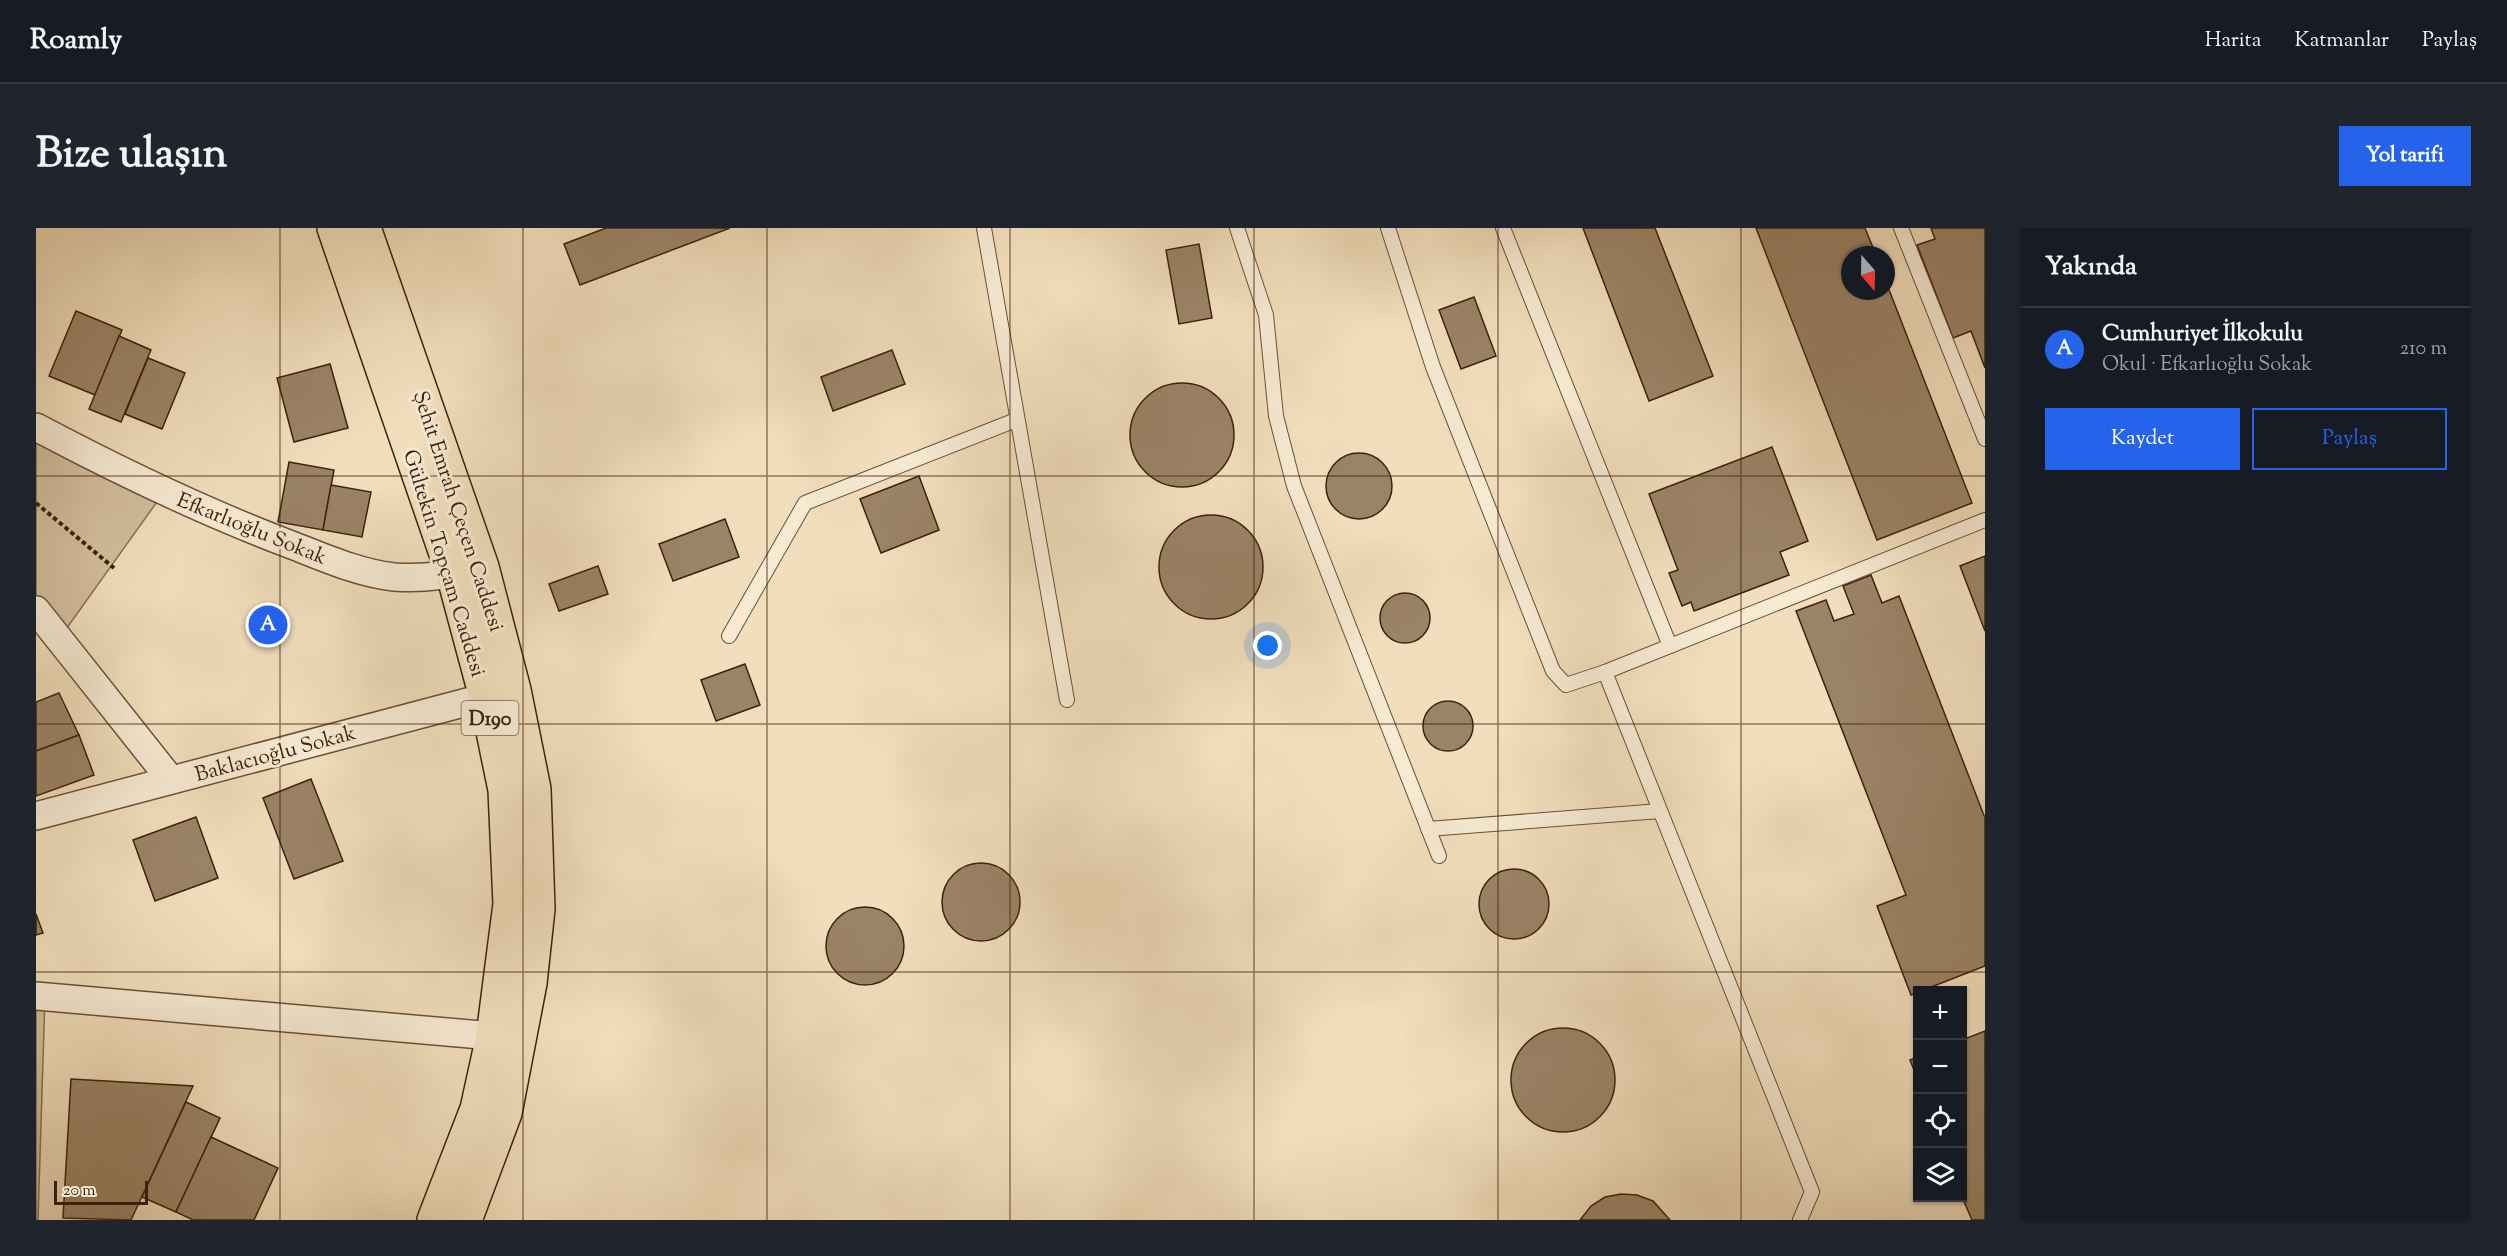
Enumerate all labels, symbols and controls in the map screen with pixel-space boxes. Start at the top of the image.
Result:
text: Roamly [30,21,122,61]
text: Harita [2205,26,2261,56]
text: Katmanlar [2294,26,2389,56]
text: Paylaş [2422,26,2477,56]
text: Bize ulaşın [36,126,227,186]
button: Yol tarifi [2339,126,2471,186]
north arrow [1841,246,1895,300]
text: Yakında [2045,249,2137,286]
text: Cumhuriyet İlkokulu [2102,319,2303,351]
text: A [2056,335,2073,364]
text: 210 m [2400,335,2447,364]
text: Okul · Efkarlıoğlu Sokak [2102,351,2312,380]
street label: Şehit Emrah Çeçen Caddesi [404,387,510,636]
button: Kaydet [2045,408,2240,470]
button: Paylaş [2252,408,2447,470]
street label: Gültekin Topçam Caddesi [394,446,492,681]
street label: Efkarlıoğlu Sokak [172,486,331,574]
pin: A [248,602,288,648]
your location [1253,631,1282,660]
road number: D190 [462,701,518,735]
street label: Baklacıoğlu Sokak [192,719,360,791]
map controls [1913,986,1967,1202]
button: + [1913,986,1967,1040]
button: − [1913,1040,1967,1094]
button: locate [1913,1094,1967,1148]
button: layers [1913,1148,1967,1202]
scale bar [54,1178,148,1206]
text: 20 m [63,1180,96,1203]

